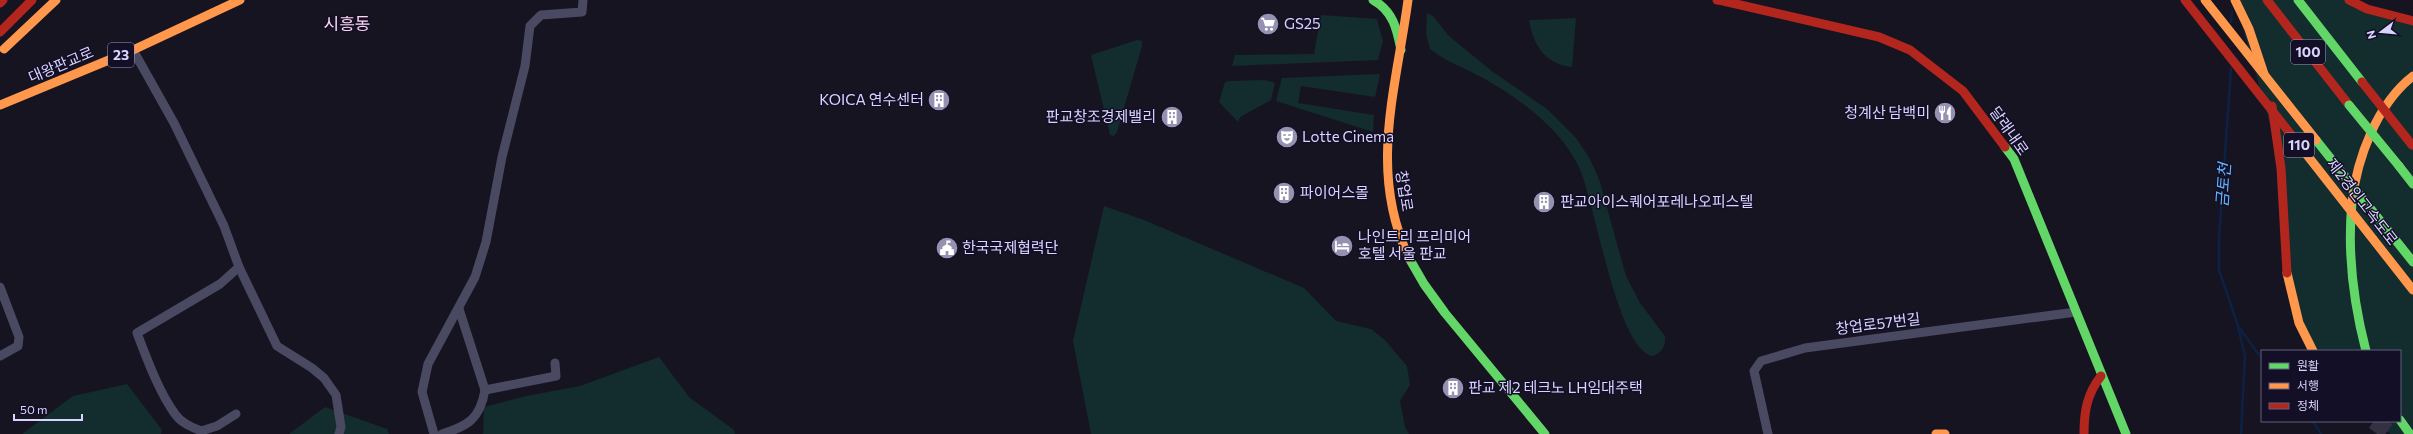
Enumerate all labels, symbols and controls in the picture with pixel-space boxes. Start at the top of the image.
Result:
supermarket icon: GS25 [1255,11,1281,37]
north arrow [2361,12,2401,52]
district label: 시흥동 [324,13,370,34]
place label: GS25 [1284,14,1321,32]
text: N [2364,29,2378,41]
road number: 100 [2291,40,2325,64]
street label: 대왕판교로 [25,42,96,86]
road number: 23 [108,43,134,67]
building icon: KOICA 연수센터 [926,87,952,113]
place label: KOICA 연수센터 [819,90,924,108]
restaurant icon: 청계산 담백미 [1932,100,1958,126]
place label: 청계산 담백미 [1844,103,1930,121]
street label: 달래내로 [1987,103,2033,158]
building icon: 판교창조경제밸리 [1159,104,1185,130]
place label: 판교창조경제밸리 [1046,107,1156,125]
theatre icon: Lotte Cinema [1274,124,1300,150]
place label: Lotte Cinema [1302,127,1394,145]
road number: 110 [2284,133,2314,157]
street label: 제2경인고속도로 [2323,155,2402,248]
water label: 금토천 [2211,160,2234,208]
street label: 창업로 [1393,169,1417,213]
building icon: 파이어스몰 [1271,180,1297,206]
place label: 파이어스몰 [1300,183,1369,201]
building icon: 판교아이스퀘어포레나오피스텔 [1531,189,1557,215]
place label: 판교아이스퀘어포레나오피스텔 [1560,192,1753,210]
place label: 나인트리 프리미어 호텔 서울 판교 [1358,227,1471,262]
hotel icon: 나인트리 프리미어 호텔 서울 판교 [1329,233,1355,259]
public building icon: 한국국제협력단 [934,235,960,261]
place label: 한국국제협력단 [962,238,1059,256]
street label: 창업로57번길 [1834,309,1921,337]
legend [2261,350,2401,422]
text: 원활 [2297,358,2319,372]
building icon: 판교 제2 테크노 LH임대주택 [1440,375,1466,401]
place label: 판교 제2 테크노 LH임대주택 [1468,378,1643,396]
text: 서행 [2297,378,2319,392]
scale bar [14,396,82,422]
text: 정체 [2297,398,2319,412]
text: 50 m [20,402,48,416]

